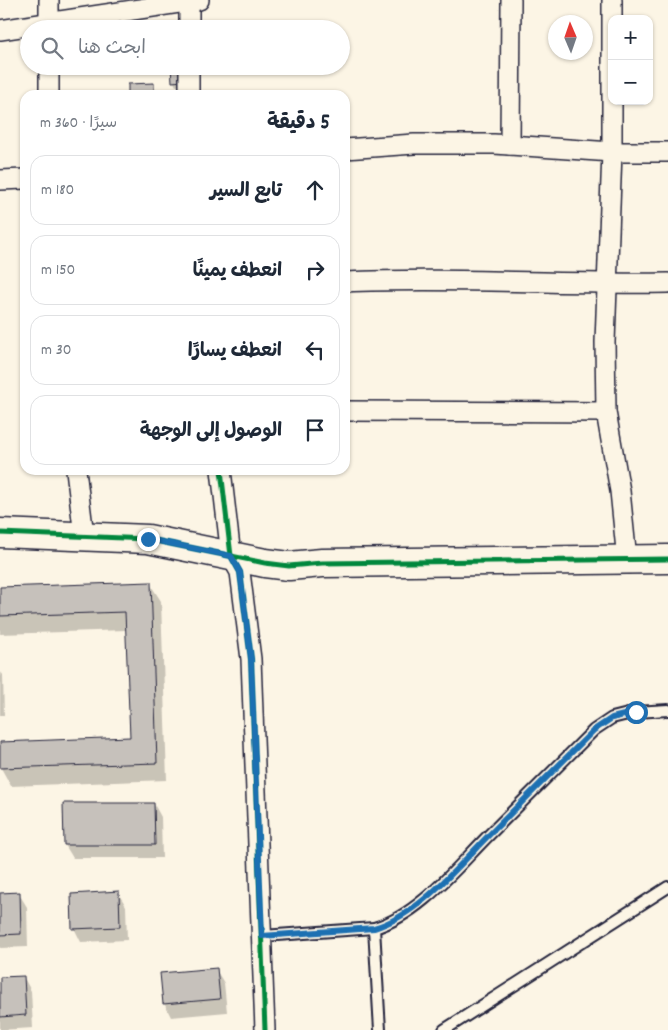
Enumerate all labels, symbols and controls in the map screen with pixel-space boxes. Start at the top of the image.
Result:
north arrow [548,15,593,60]
map controls [608,15,653,105]
button: + [608,15,653,60]
search box [20,20,350,75]
icon: search [38,34,66,62]
text: ابحث هنا [78,36,146,63]
button: − [608,60,653,105]
text: 5 دقيقة [267,109,330,139]
text: سيرًا · 360 m [40,112,117,135]
icon: ahead [301,176,329,204]
text: 180 m [41,179,74,202]
text: تابع السير [210,179,282,206]
icon: right [301,256,329,284]
text: 150 m [41,259,75,282]
text: انعطف يمينًا [193,259,282,286]
icon: left [301,336,329,364]
text: 30 m [41,339,72,362]
text: انعطف يسارًا [188,339,282,366]
icon: arrive [301,416,329,444]
text: الوصول إلى الوجهة [140,419,282,446]
route end [137,528,160,551]
route start [625,701,648,724]

